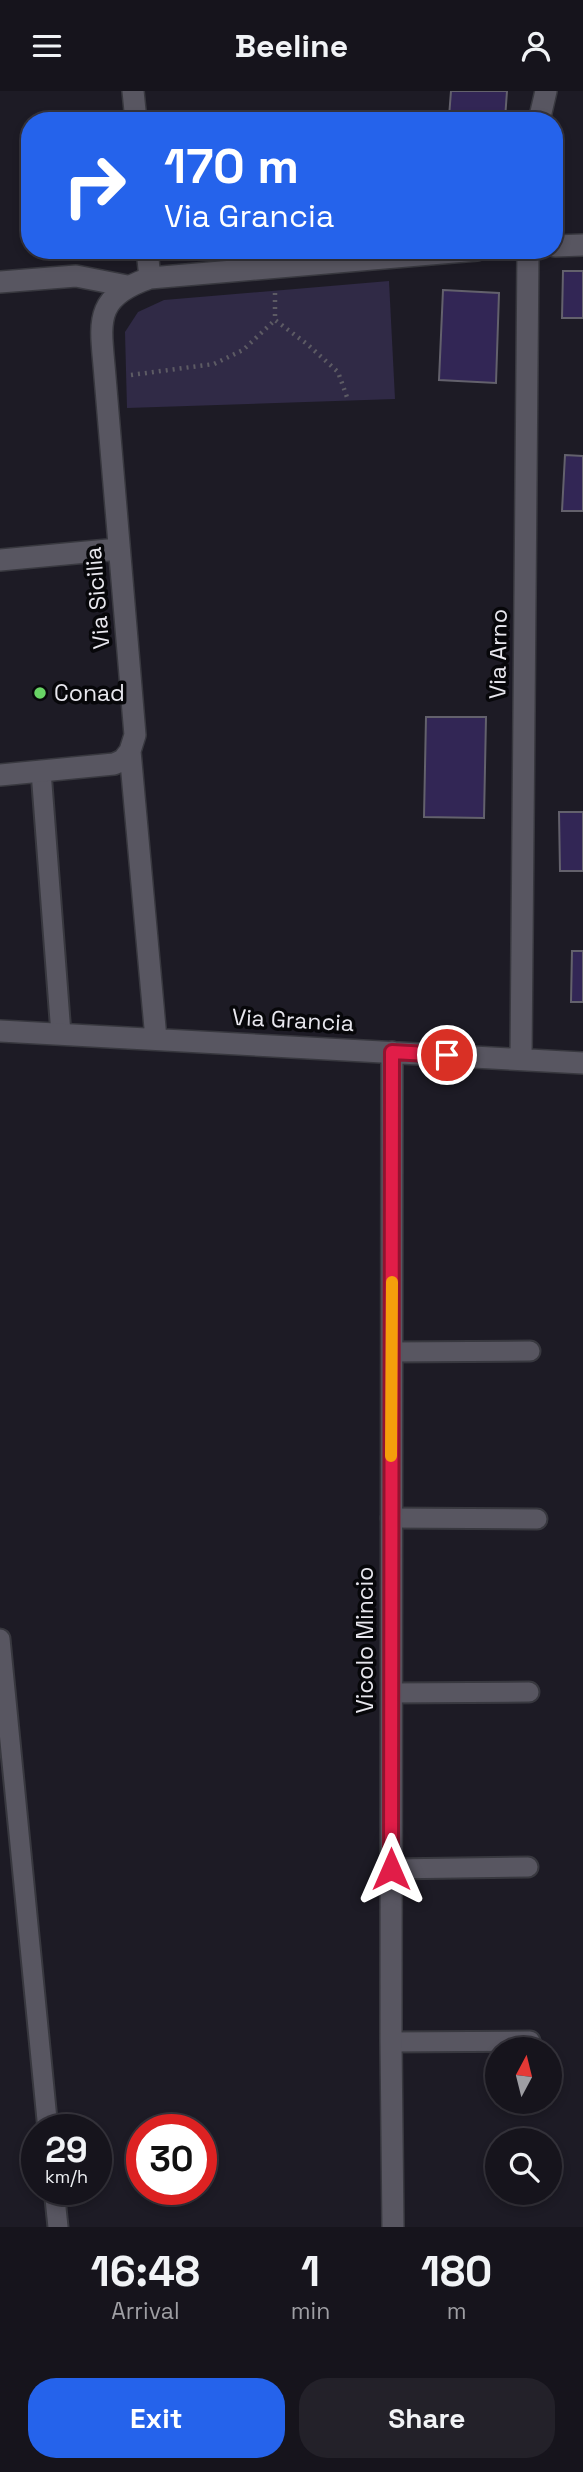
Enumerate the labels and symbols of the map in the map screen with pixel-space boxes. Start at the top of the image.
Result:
street label: Via Sicilia [78,546,116,650]
street label: Via Arno [482,609,514,699]
place label: Conad [54,678,125,708]
marker: Conad [32,685,48,701]
street label: Via Grancia [231,1002,355,1038]
pin [417,1025,477,1085]
street label: Vicolo Mincio [350,1567,380,1713]
position arrow [354,1832,428,1906]
north arrow [485,2037,562,2114]
speed limit sign: 30 [126,2114,217,2205]

